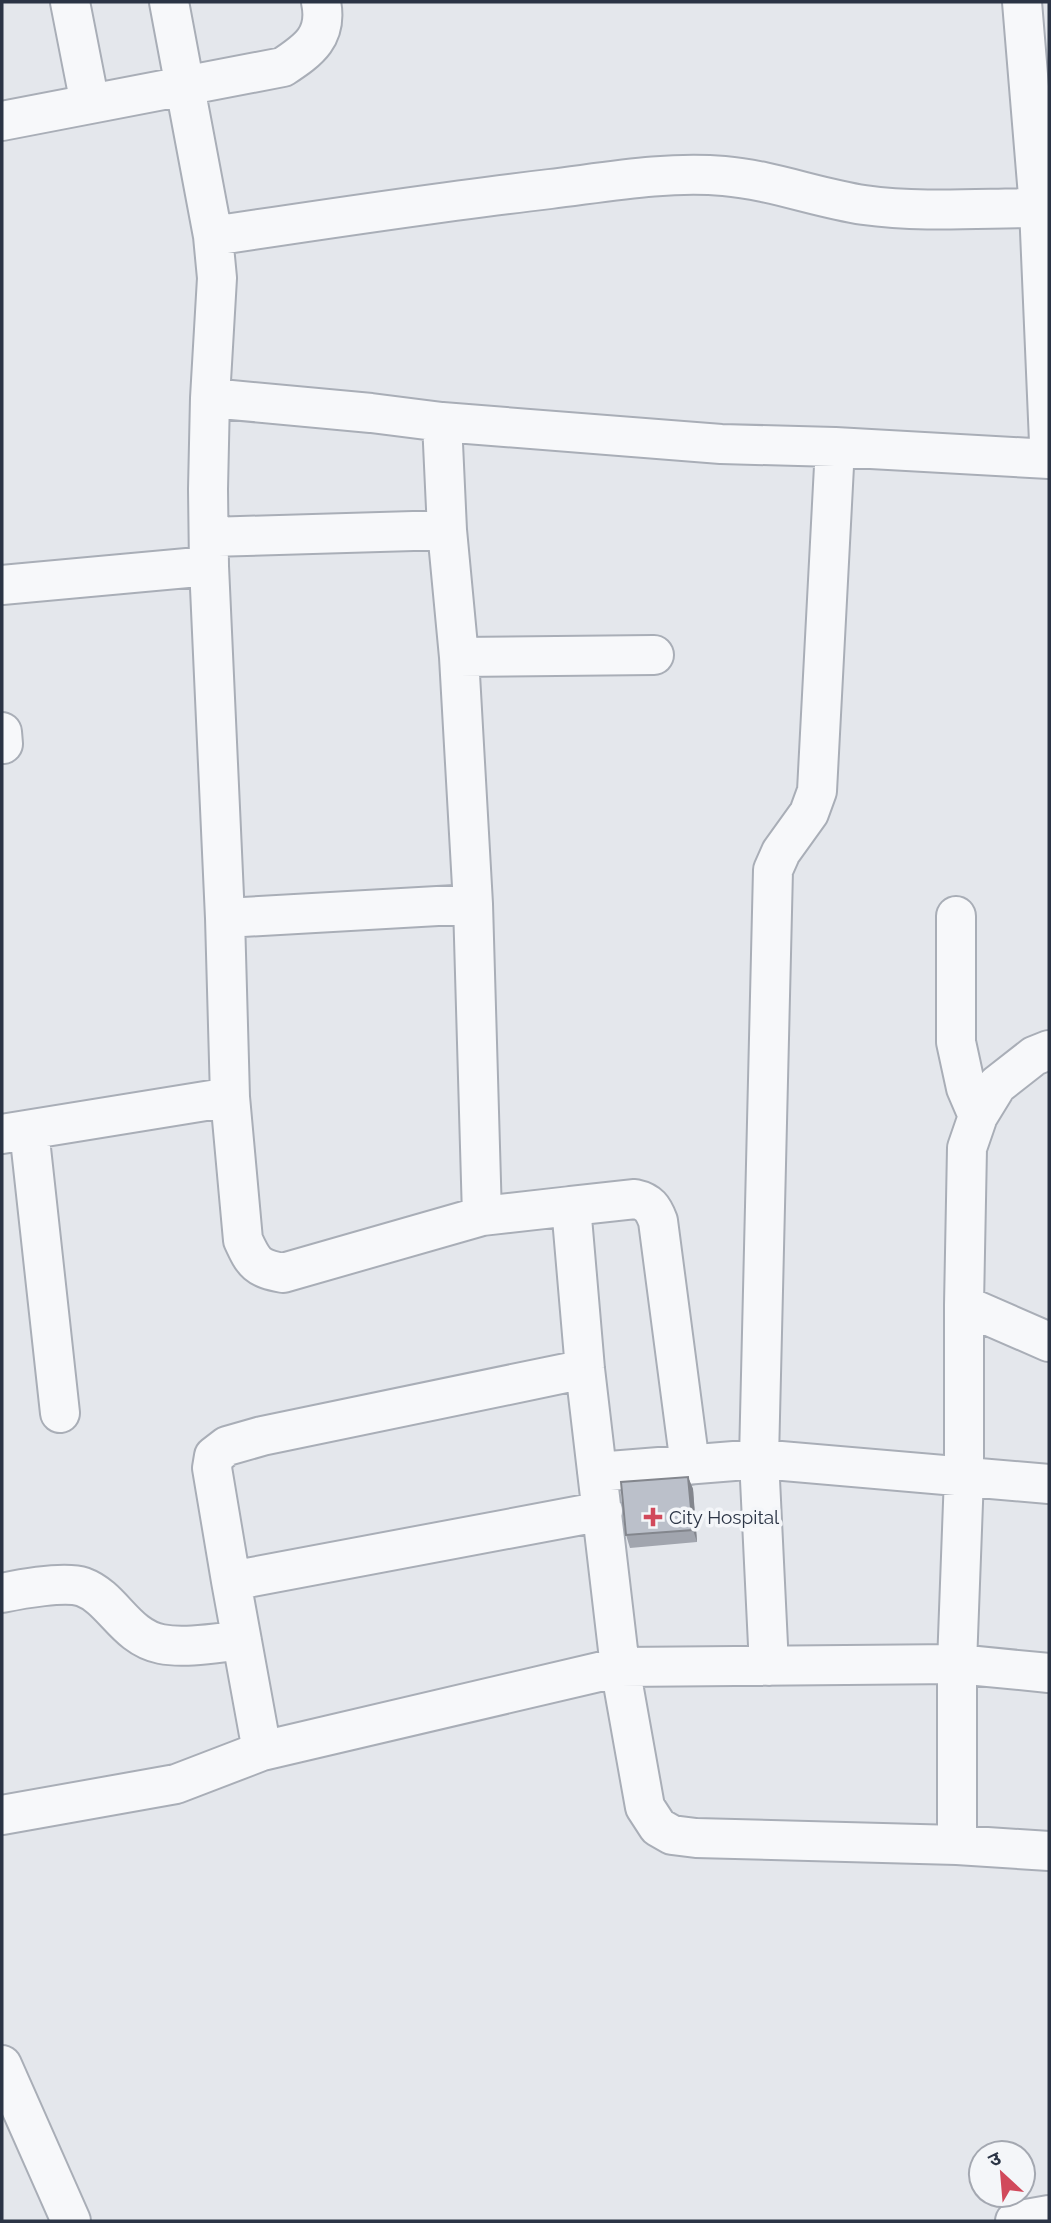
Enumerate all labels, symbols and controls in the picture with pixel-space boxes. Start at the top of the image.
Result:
place label: City Hospital [669,1506,780,1528]
marker: City Hospital [643,1507,663,1527]
north arrow [967,2139,1037,2209]
text: उ [985,2146,1005,2171]

